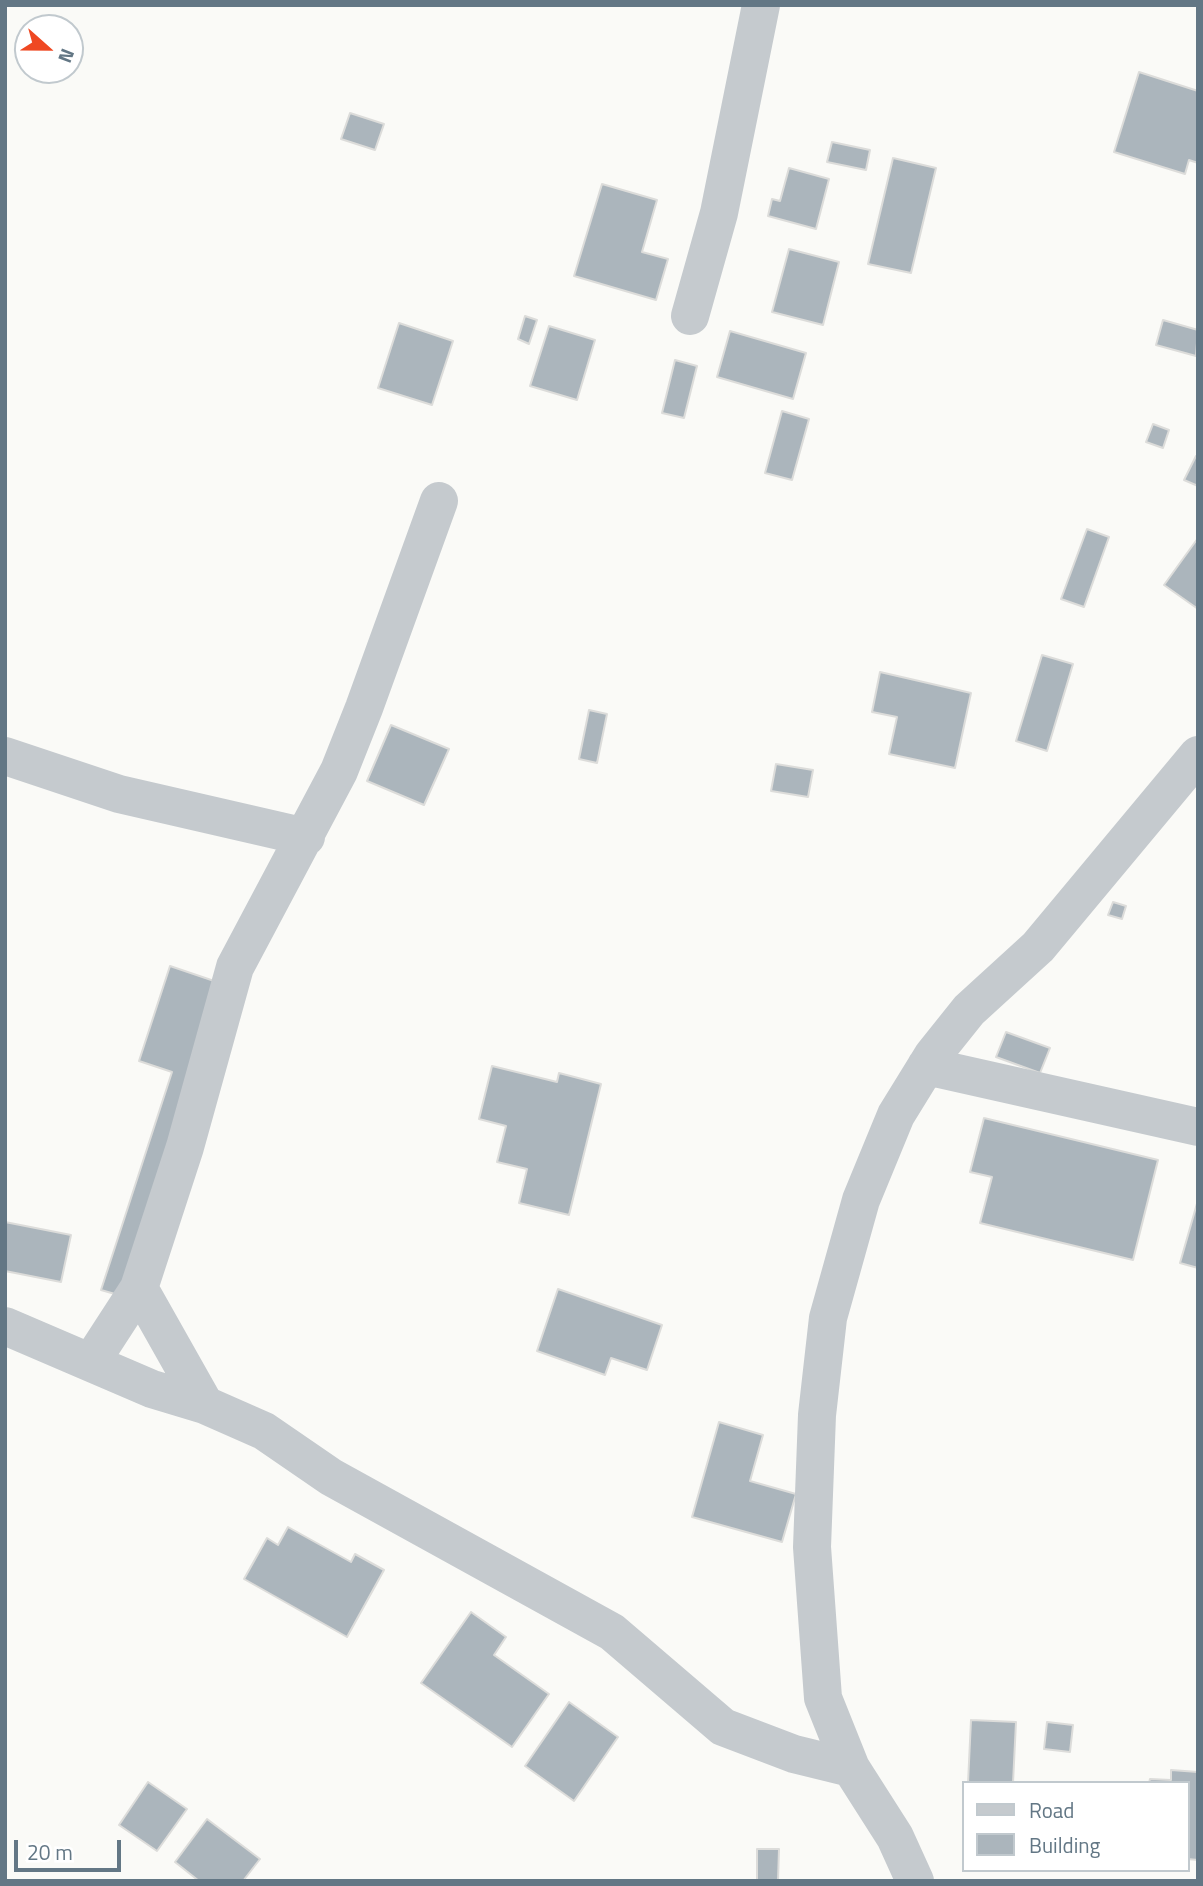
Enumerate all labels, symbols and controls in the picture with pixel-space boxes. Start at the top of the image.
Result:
north arrow [14,14,84,84]
text: N [51,45,83,67]
legend [962,1781,1189,1872]
text: Road [1029,1794,1074,1826]
scale bar [18,1826,124,1870]
text: Building [1029,1829,1100,1861]
text: 20 m [27,1836,73,1868]

